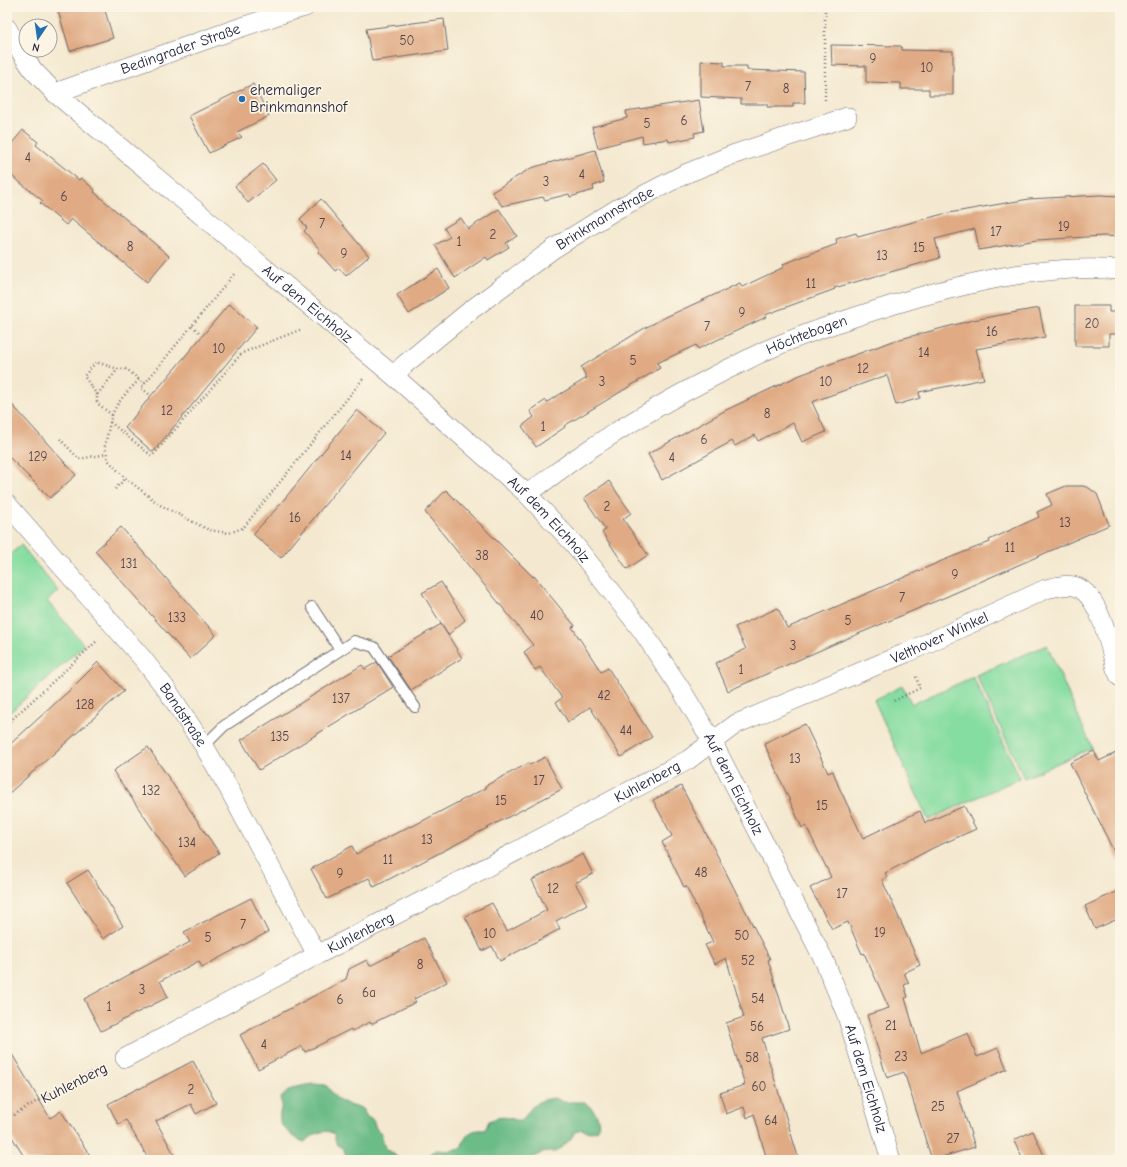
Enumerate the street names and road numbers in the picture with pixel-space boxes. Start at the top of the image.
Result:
street label: Bedingrader Straße [118,19,243,78]
street label: Brinkmannstraße [553,182,657,254]
street label: Auf dem Eichholz [259,261,356,347]
street label: Höchtebogen [763,311,849,358]
street label: Auf dem Eichholz [504,472,594,566]
street label: Velthover Winkel [888,608,991,667]
street label: Bandstraße [156,679,211,750]
street label: Auf dem Eichholz [700,729,768,838]
street label: Kuhlenberg [611,757,683,806]
street label: Kuhlenberg [324,908,397,957]
street label: Auf dem Eichholz [841,1022,891,1135]
street label: Kuhlenberg [38,1059,110,1107]

